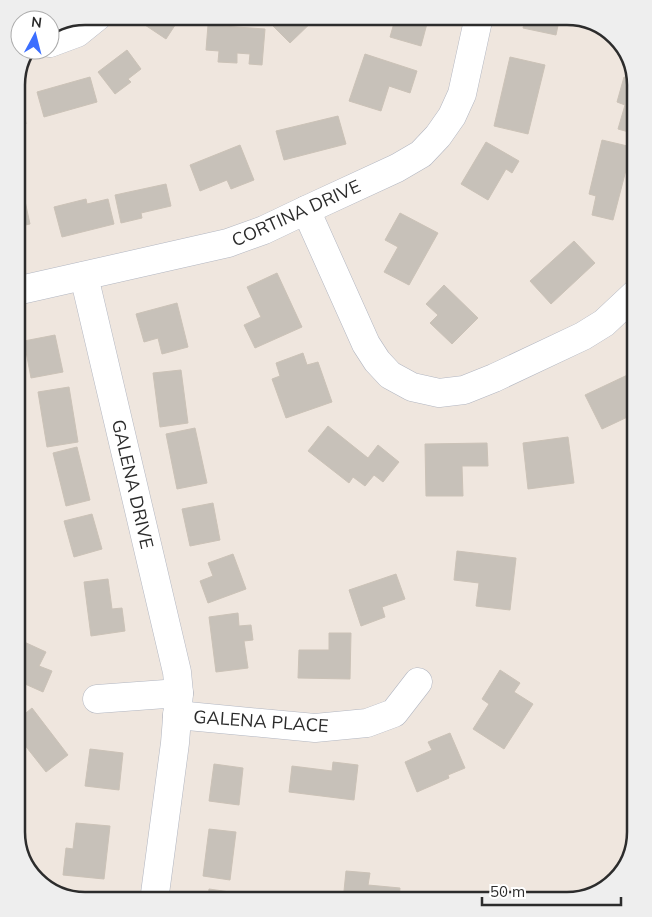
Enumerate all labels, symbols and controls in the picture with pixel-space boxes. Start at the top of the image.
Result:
north arrow [10,10,60,60]
text: N [30,13,43,32]
street label: CORTINA DRIVE [228,174,364,252]
street label: GALENA DRIVE [107,417,159,551]
street label: GALENA PLACE [193,705,329,737]
scale bar [482,874,621,906]
text: 50 m [490,882,525,901]

